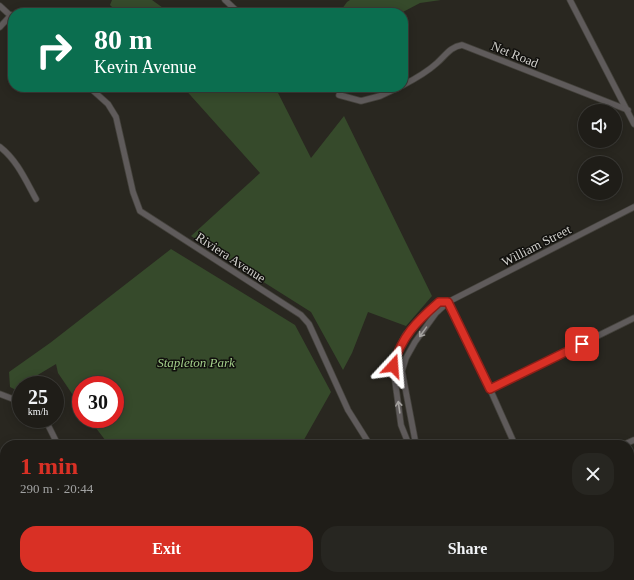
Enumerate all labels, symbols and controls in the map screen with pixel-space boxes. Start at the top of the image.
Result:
icon: right [28,24,80,76]
text: 80 m [94,24,152,55]
street label: Net Road [489,38,541,71]
text: Kevin Avenue [94,57,196,77]
map controls [578,104,622,200]
button: sound [578,104,622,148]
button: layers [578,156,622,200]
street label: William Street [499,221,574,269]
street label: Riviera Avenue [193,229,269,286]
one-way arrow [418,326,427,337]
pin [565,327,599,361]
icon: arrive [571,333,593,355]
position arrow [372,345,414,387]
park label: Stapleton Park [157,355,235,370]
speed limit sign: 30 [72,376,124,428]
text: 25 [28,386,48,408]
one-way arrow [395,401,403,414]
text: km/h [28,406,48,417]
text: 1 min [20,453,78,479]
button: close [572,453,614,495]
text: 290 m · 20:44 [20,481,93,496]
button: Exit [20,526,313,572]
button: Share [321,526,614,572]

